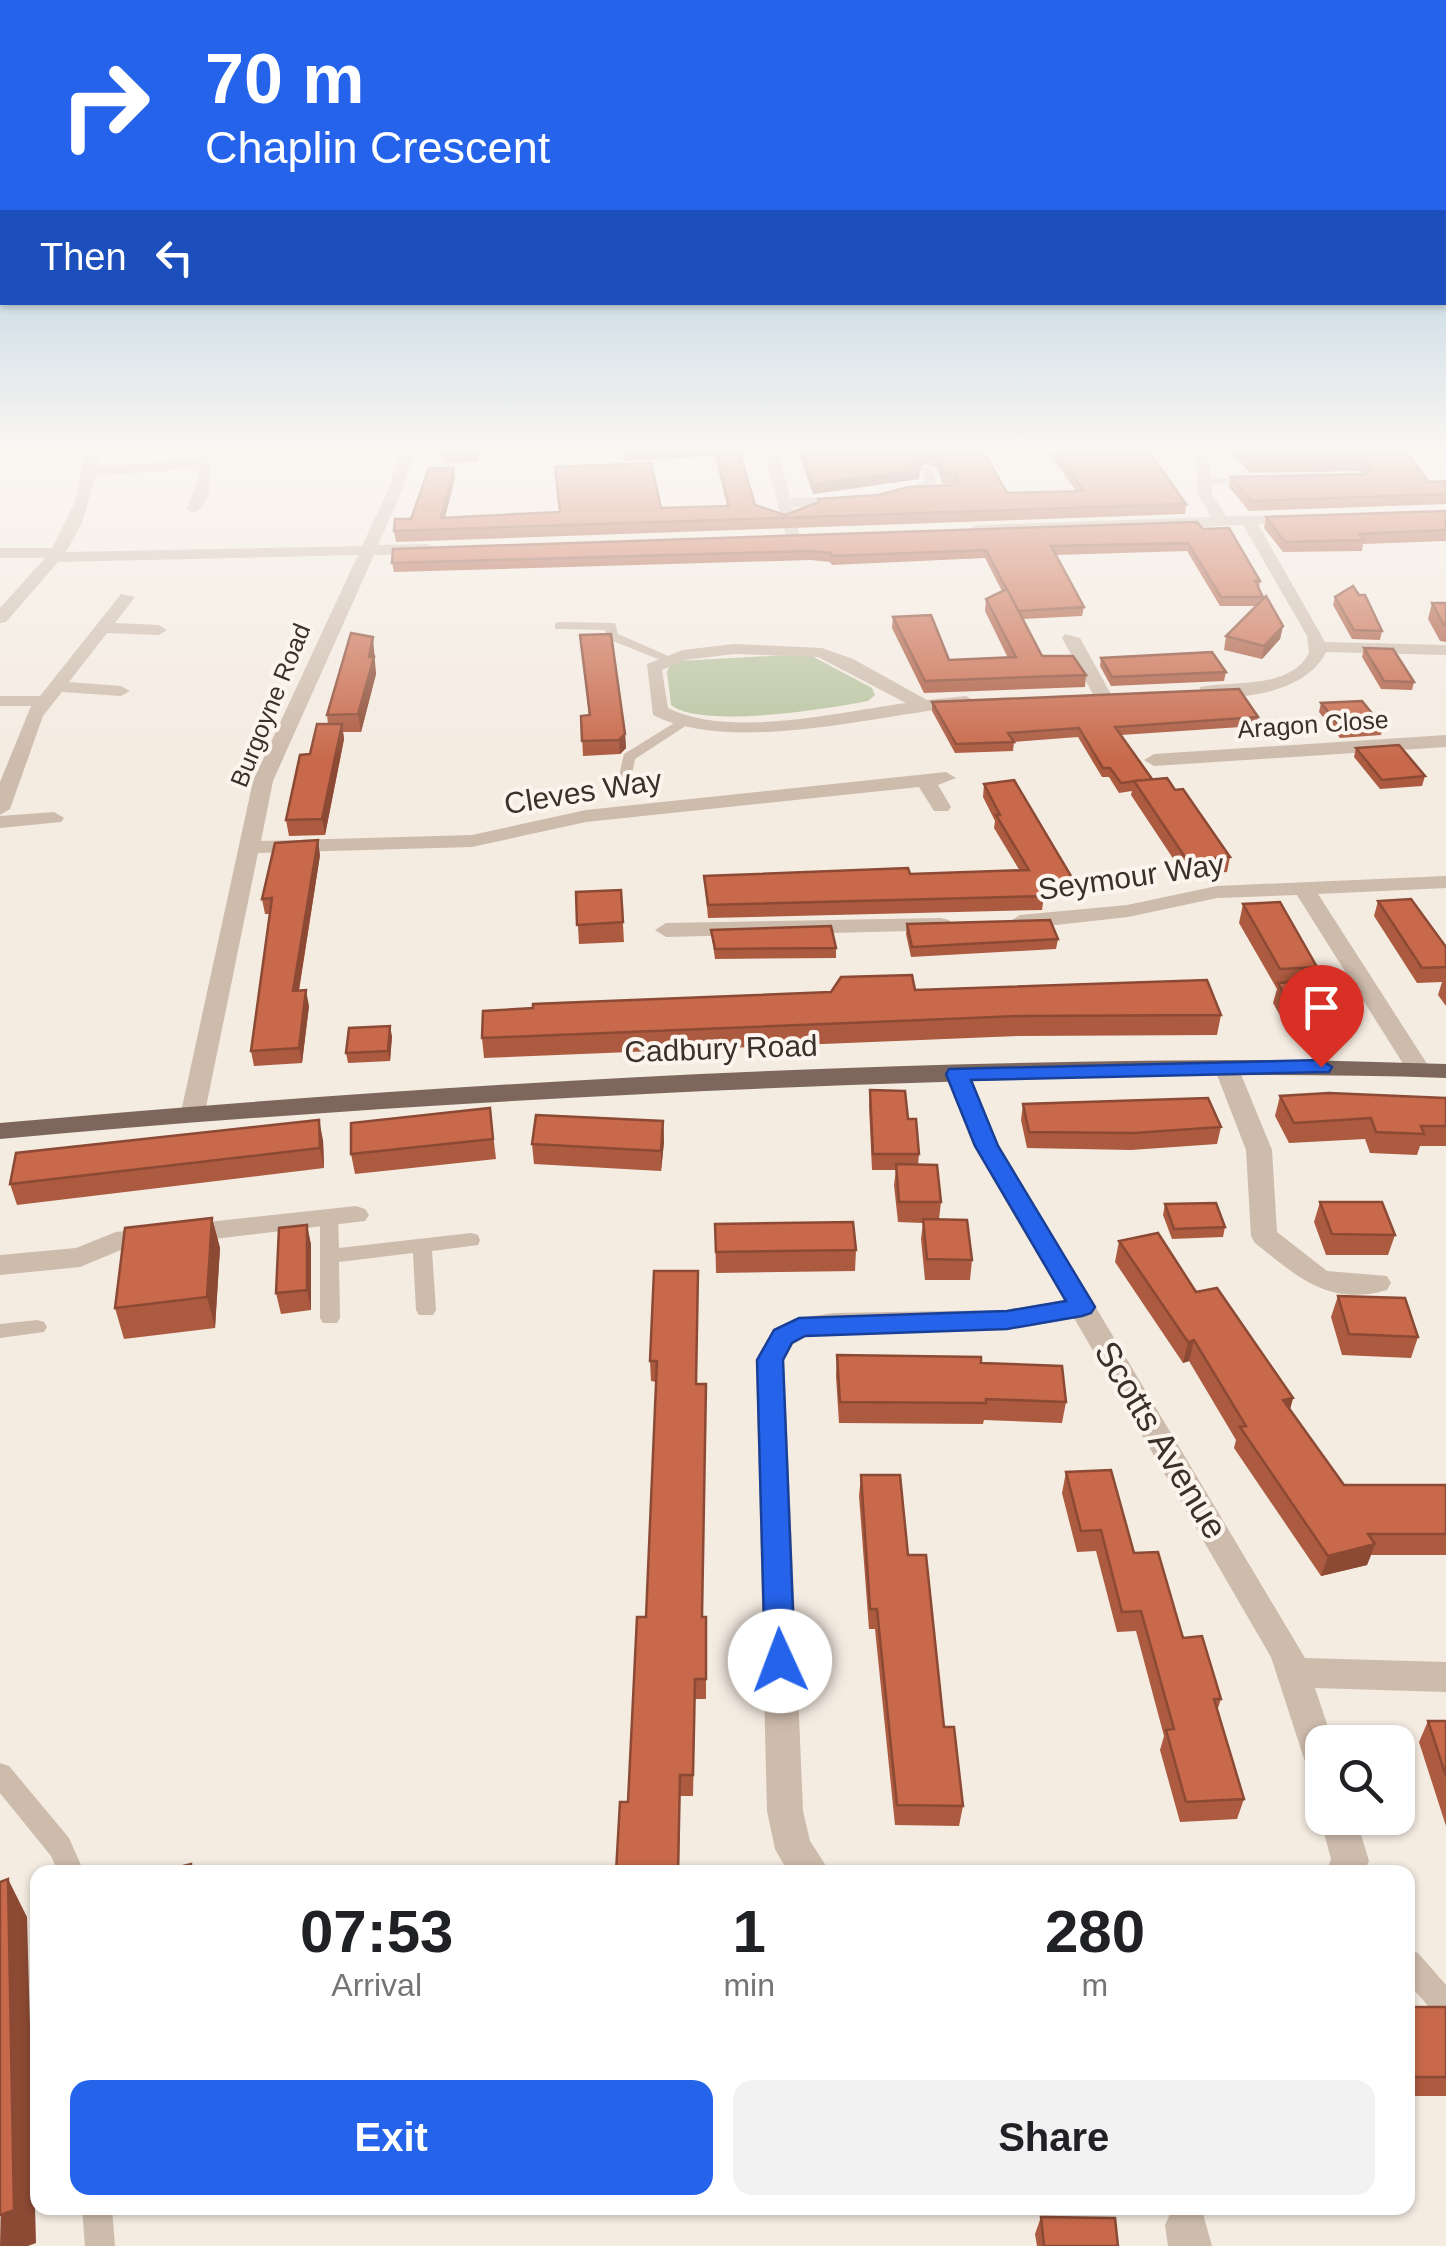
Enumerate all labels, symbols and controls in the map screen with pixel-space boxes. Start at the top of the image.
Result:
icon: right [40,40,170,170]
text: 70 m [205,40,365,118]
text: Chaplin Crescent [205,122,550,173]
icon: left [147,230,202,285]
text: Then [40,236,127,278]
street label: Burgoyne Road [224,619,316,791]
street label: Aragon Close [1236,705,1390,743]
street label: Cleves Way [502,763,664,820]
street label: Seymour Way [1036,847,1226,906]
pin [1279,965,1364,1068]
icon: arrive [1294,980,1349,1035]
street label: Cadbury Road [624,1029,818,1068]
street label: Scotts Avenue [1087,1334,1236,1545]
position arrow [728,1609,832,1713]
map controls [1305,1725,1415,1835]
button: search [1305,1725,1415,1835]
text: 07:53 [300,1898,453,1965]
text: 1 [732,1898,766,1965]
text: 280 [1045,1898,1145,1965]
text: Arrival [331,1967,422,2003]
text: min [723,1967,775,2003]
text: m [1082,1967,1108,2003]
button: Exit [70,2080,713,2195]
button: Share [733,2080,1375,2195]

